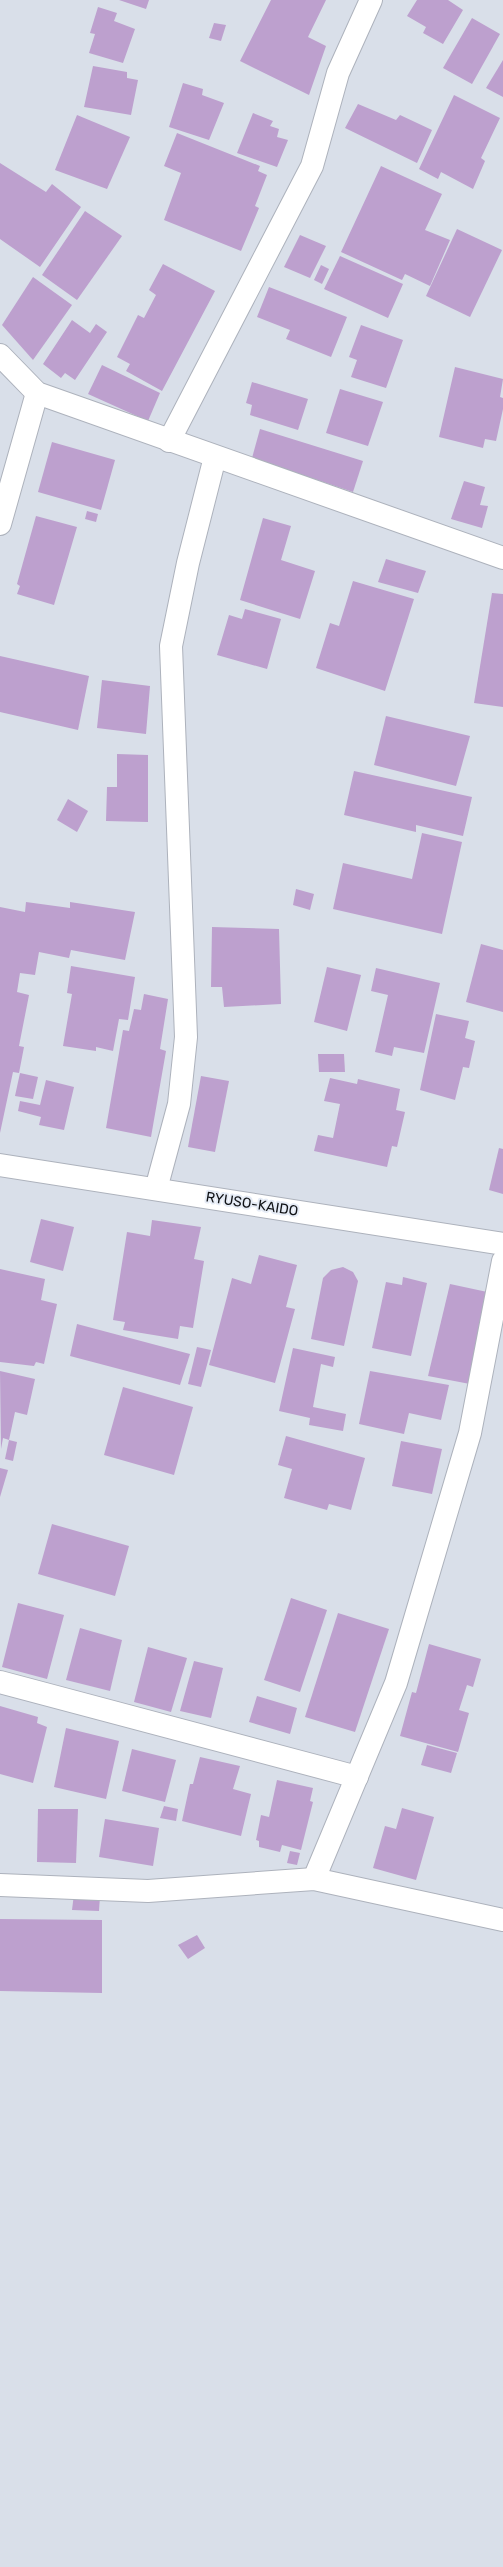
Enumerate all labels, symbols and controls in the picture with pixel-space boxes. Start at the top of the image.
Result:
street label: RYUSO-KAIDO [205,1188,299,1220]

